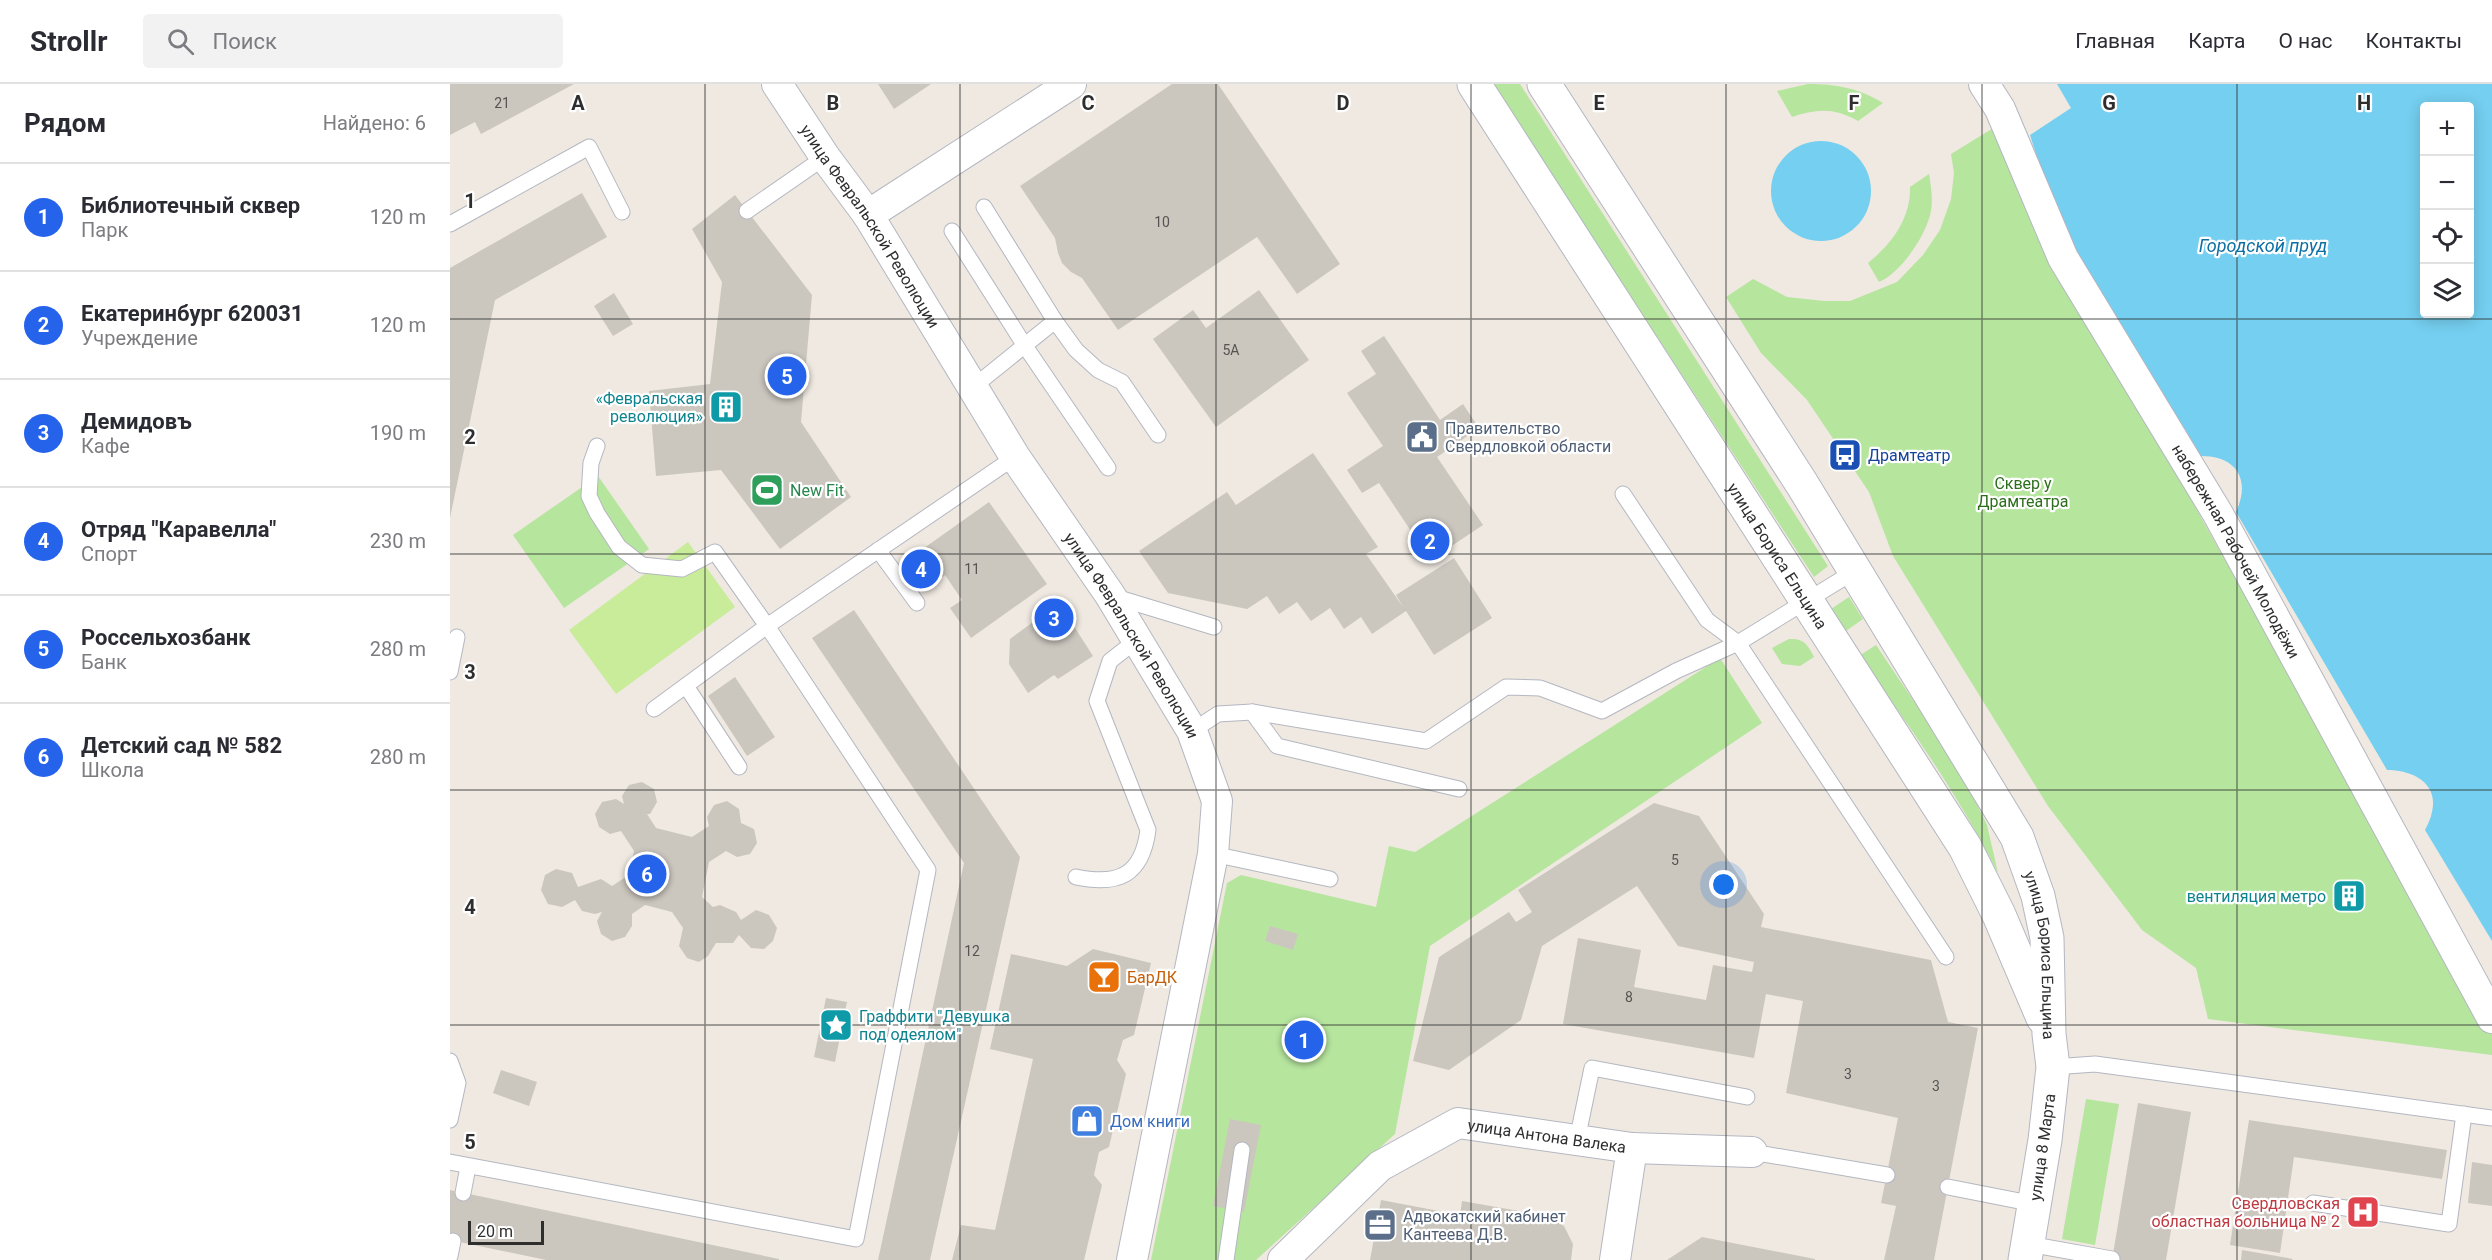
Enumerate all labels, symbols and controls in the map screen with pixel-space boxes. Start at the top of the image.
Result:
search box [143,14,563,68]
text: Strollr [30,25,107,58]
icon: search [164,25,197,58]
text: Поиск [212,29,277,54]
text: Главная [2075,29,2155,53]
text: Карта [2188,29,2245,53]
text: О нас [2278,29,2333,53]
text: Контакты [2366,29,2462,53]
text: A [571,91,585,115]
text: B [827,91,839,115]
text: C [1081,91,1095,115]
text: D [1337,91,1350,115]
text: E [1593,91,1605,115]
text: F [1849,91,1860,115]
text: G [2102,91,2116,115]
text: H [2357,91,2371,115]
house number: 21 [494,95,510,111]
map controls [2420,102,2474,318]
button: + [2420,102,2474,156]
text: Рядом [24,108,106,138]
text: Найдено: 6 [323,111,426,135]
street label: улица Февральской Революции [796,121,943,332]
button: − [2420,156,2474,210]
text: 1 [464,189,476,213]
text: Библиотечный сквер [81,193,300,218]
text: 1 [38,205,49,229]
text: 120 m [370,205,426,229]
button: locate [2420,210,2474,264]
house number: 10 [1154,214,1170,230]
text: Парк [81,218,128,242]
water label: Городской пруд [2199,235,2327,256]
button: layers [2420,264,2474,318]
text: Екатеринбург 620031 [81,301,303,326]
text: 2 [38,313,49,337]
text: 120 m [370,313,426,337]
text: Учреждение [81,326,198,350]
house number: 5А [1222,342,1240,358]
pin: 5 [768,354,806,398]
place label: «Февральская революция» [595,389,703,426]
building icon: «Февральская революция» [708,389,744,425]
text: Демидовъ [81,409,192,434]
public building icon: Правительство Свердловкой области [1404,419,1440,455]
place label: Правительство Свердловкой области [1445,419,1611,456]
text: 3 [38,421,49,445]
text: 190 m [370,421,426,445]
text: 2 [464,425,476,449]
text: Кафе [81,434,130,458]
bus stop icon: Драмтеатр [1827,437,1863,473]
street label: набережная Рабочей Молодёжи [2168,441,2304,662]
place label: Драмтеатр [1868,446,1950,465]
sports icon: New Fit [749,472,785,508]
park label: Сквер у Драмтеатра [1977,474,2069,511]
street label: улица Бориса Ельцина [1723,479,1831,633]
place label: New Fit [790,481,844,500]
text: Отряд "Каравелла" [81,517,276,542]
pin: 2 [1410,518,1450,564]
text: 4 [38,529,49,553]
text: 230 m [370,529,426,553]
street label: улица Февральской Революции [1060,529,1203,741]
text: Спорт [81,542,137,566]
pin: 4 [902,546,940,592]
house number: 11 [964,561,980,577]
pin: 3 [1034,596,1074,640]
text: Россельхозбанк [81,625,251,650]
text: 5 [38,637,49,661]
text: 280 m [370,637,426,661]
text: Банк [81,650,127,674]
text: 3 [464,660,476,684]
text: Детский сад № 582 [81,733,282,758]
text: 6 [38,745,49,769]
text: 280 m [370,745,426,769]
text: Школа [81,758,144,782]
pin: 6 [628,852,666,896]
house number: 5 [1671,852,1679,868]
street label: улица Бориса Ельцина [2020,869,2059,1040]
your location [1709,870,1738,899]
building icon: вентиляция метро [2331,878,2367,914]
place label: вентиляция метро [2187,887,2326,906]
text: 4 [464,895,476,919]
house number: 12 [964,943,980,959]
bar icon: БарДК [1086,959,1122,995]
place label: БарДК [1127,968,1178,987]
house number: 8 [1625,989,1633,1005]
place icon: Граффити "Девушка под одеялом" [818,1007,854,1043]
place label: Граффити "Девушка под одеялом" [859,1007,1010,1044]
pin: 1 [1284,1018,1324,1062]
house number: 3 [1844,1066,1852,1082]
house number: 3 [1932,1078,1940,1094]
street label: улица 8 Марта [2026,1092,2059,1202]
shop icon: Дом книги [1069,1103,1105,1139]
place label: Дом книги [1110,1112,1190,1131]
street label: улица Антона Валека [1466,1116,1627,1157]
text: 5 [464,1130,476,1154]
place label: Свердловская областная больница № 2 [2152,1194,2340,1231]
hospital icon: Свердловская областная больница № 2 [2345,1194,2381,1230]
office icon: Адвокатский кабинет Кантеева Д.В. [1362,1207,1398,1243]
place label: Адвокатский кабинет Кантеева Д.В. [1403,1207,1566,1244]
scale bar [468,1218,544,1246]
text: 20 m [477,1222,513,1241]

